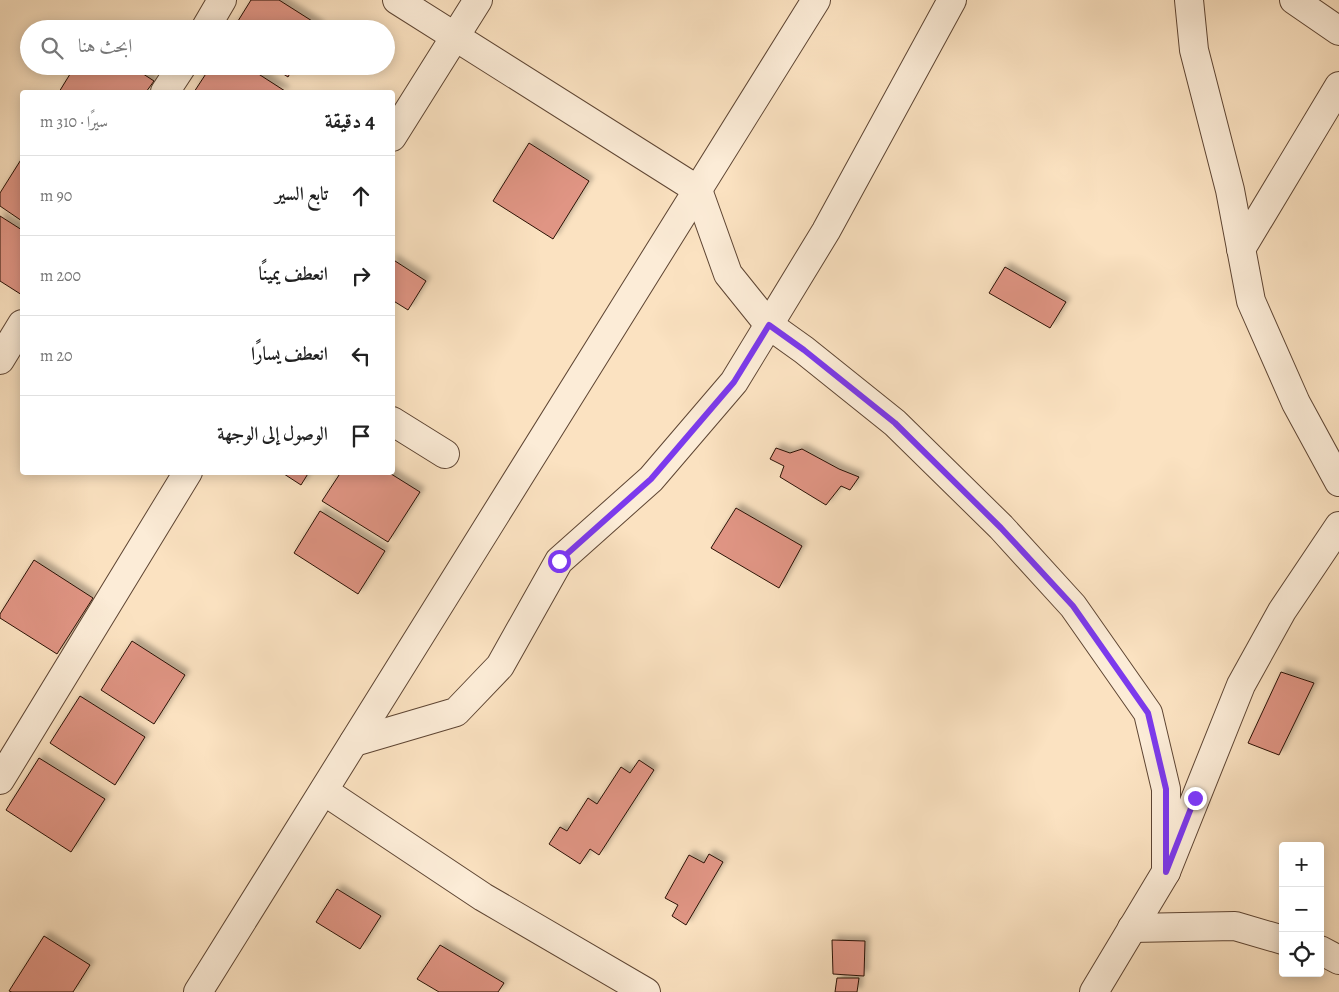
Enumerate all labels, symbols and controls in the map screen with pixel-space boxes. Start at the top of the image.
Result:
search box [20,20,395,75]
text: ابحث هنا [78,33,132,59]
icon: search [38,34,66,62]
text: 4 دقيقة [325,107,375,135]
text: سيرًا · 310 m [40,111,108,133]
text: تابع السير [275,181,328,207]
icon: ahead [347,182,375,210]
text: 90 m [40,185,72,207]
text: انعطف يمينًا [258,261,328,287]
icon: right [347,262,375,290]
text: 200 m [40,265,81,287]
text: انعطف يسارًا [251,341,328,367]
icon: left [347,342,375,370]
text: 20 m [40,345,73,367]
text: الوصول إلى الوجهة [217,421,328,447]
icon: arrive [347,422,375,450]
route start [548,550,571,573]
route end [1184,787,1207,810]
map controls [1279,842,1324,977]
button: + [1279,842,1324,887]
button: − [1279,887,1324,932]
button: locate [1279,932,1324,977]

